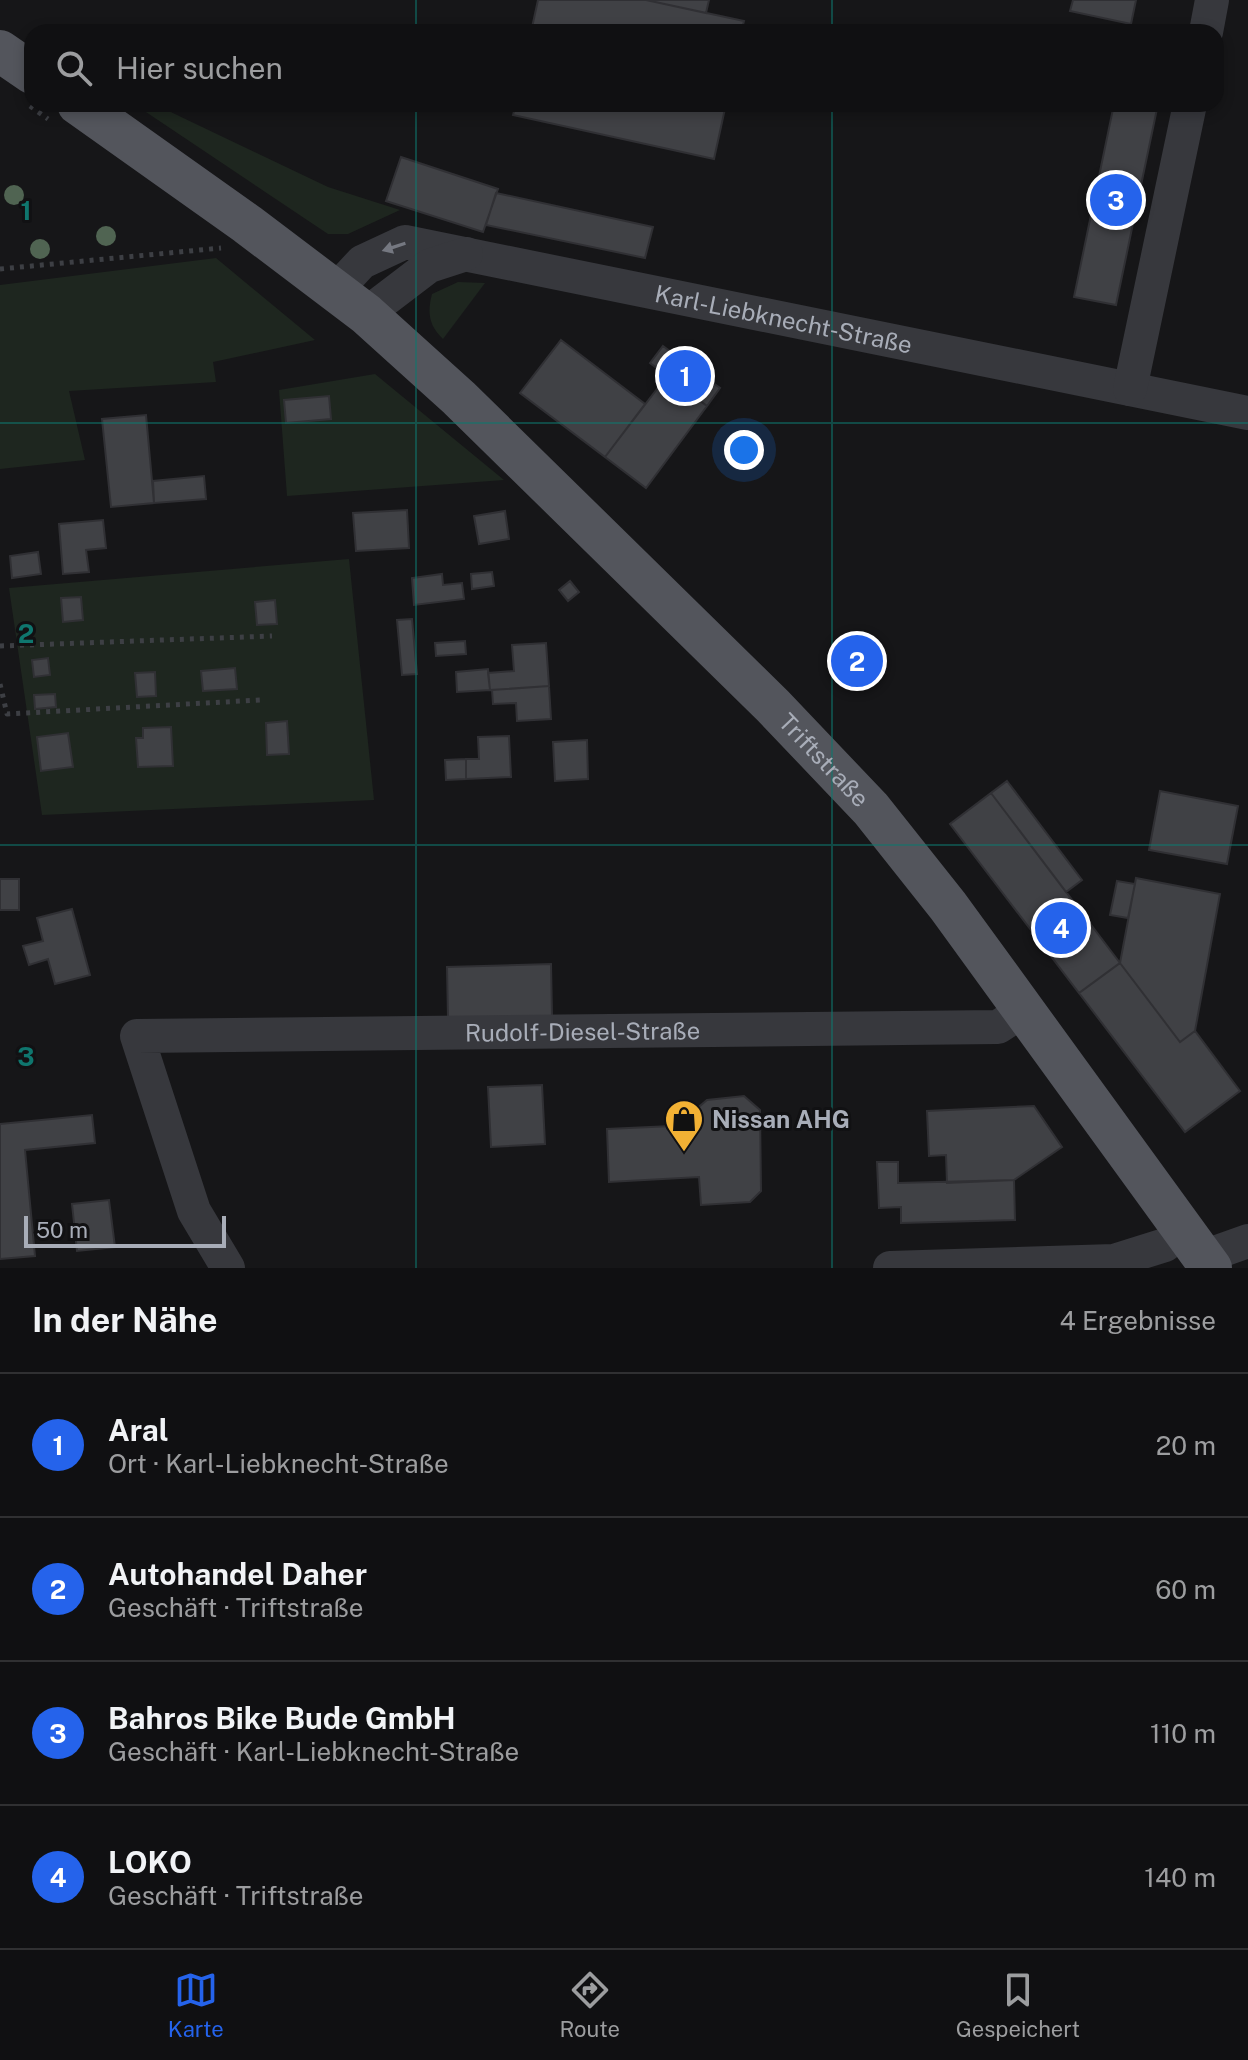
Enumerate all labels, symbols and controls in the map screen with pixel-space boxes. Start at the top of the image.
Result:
search box [24,24,1224,112]
icon: search [52,46,96,90]
text: Hier suchen [116,50,283,86]
pin: 3 [1090,170,1142,230]
text: 1 [20,195,32,226]
one-way arrow [382,241,406,254]
street label: Karl-Liebknecht-Straße [653,279,915,359]
pin: 1 [659,346,711,406]
your location [724,430,764,470]
text: 2 [18,618,34,649]
pin: 2 [831,631,883,691]
street label: Triftstraße [773,707,875,812]
pin: 4 [1035,898,1087,958]
street label: Rudolf-Diesel-Straße [465,1016,700,1047]
text: 3 [17,1041,35,1072]
shop icon: Nissan AHG [663,1098,705,1153]
place label: Nissan AHG [712,1105,850,1133]
scale bar [24,1212,226,1248]
text: 50 m [36,1217,88,1243]
text: In der Nähe [32,1300,218,1340]
text: 4 Ergebnisse [1059,1305,1216,1336]
text: Aral [108,1412,169,1448]
text: 1 [52,1430,64,1461]
text: 20 m [1156,1430,1216,1461]
text: Ort · Karl-Liebknecht-Straße [108,1448,449,1479]
text: Autohandel Daher [108,1556,367,1592]
text: 2 [50,1574,66,1605]
text: 60 m [1155,1574,1216,1605]
text: Geschäft · Triftstraße [108,1592,364,1623]
text: Bahros Bike Bude GmbH [108,1700,456,1736]
text: 3 [49,1718,67,1749]
text: 110 m [1150,1718,1216,1749]
text: Geschäft · Karl-Liebknecht-Straße [108,1736,519,1767]
text: LOKO [108,1844,192,1880]
text: 4 [49,1862,67,1893]
text: 140 m [1144,1862,1216,1893]
text: Geschäft · Triftstraße [108,1880,364,1911]
tab: Karte [168,1968,224,2042]
tab: Route [560,1968,620,2042]
tab: Gespeichert [956,1968,1080,2042]

